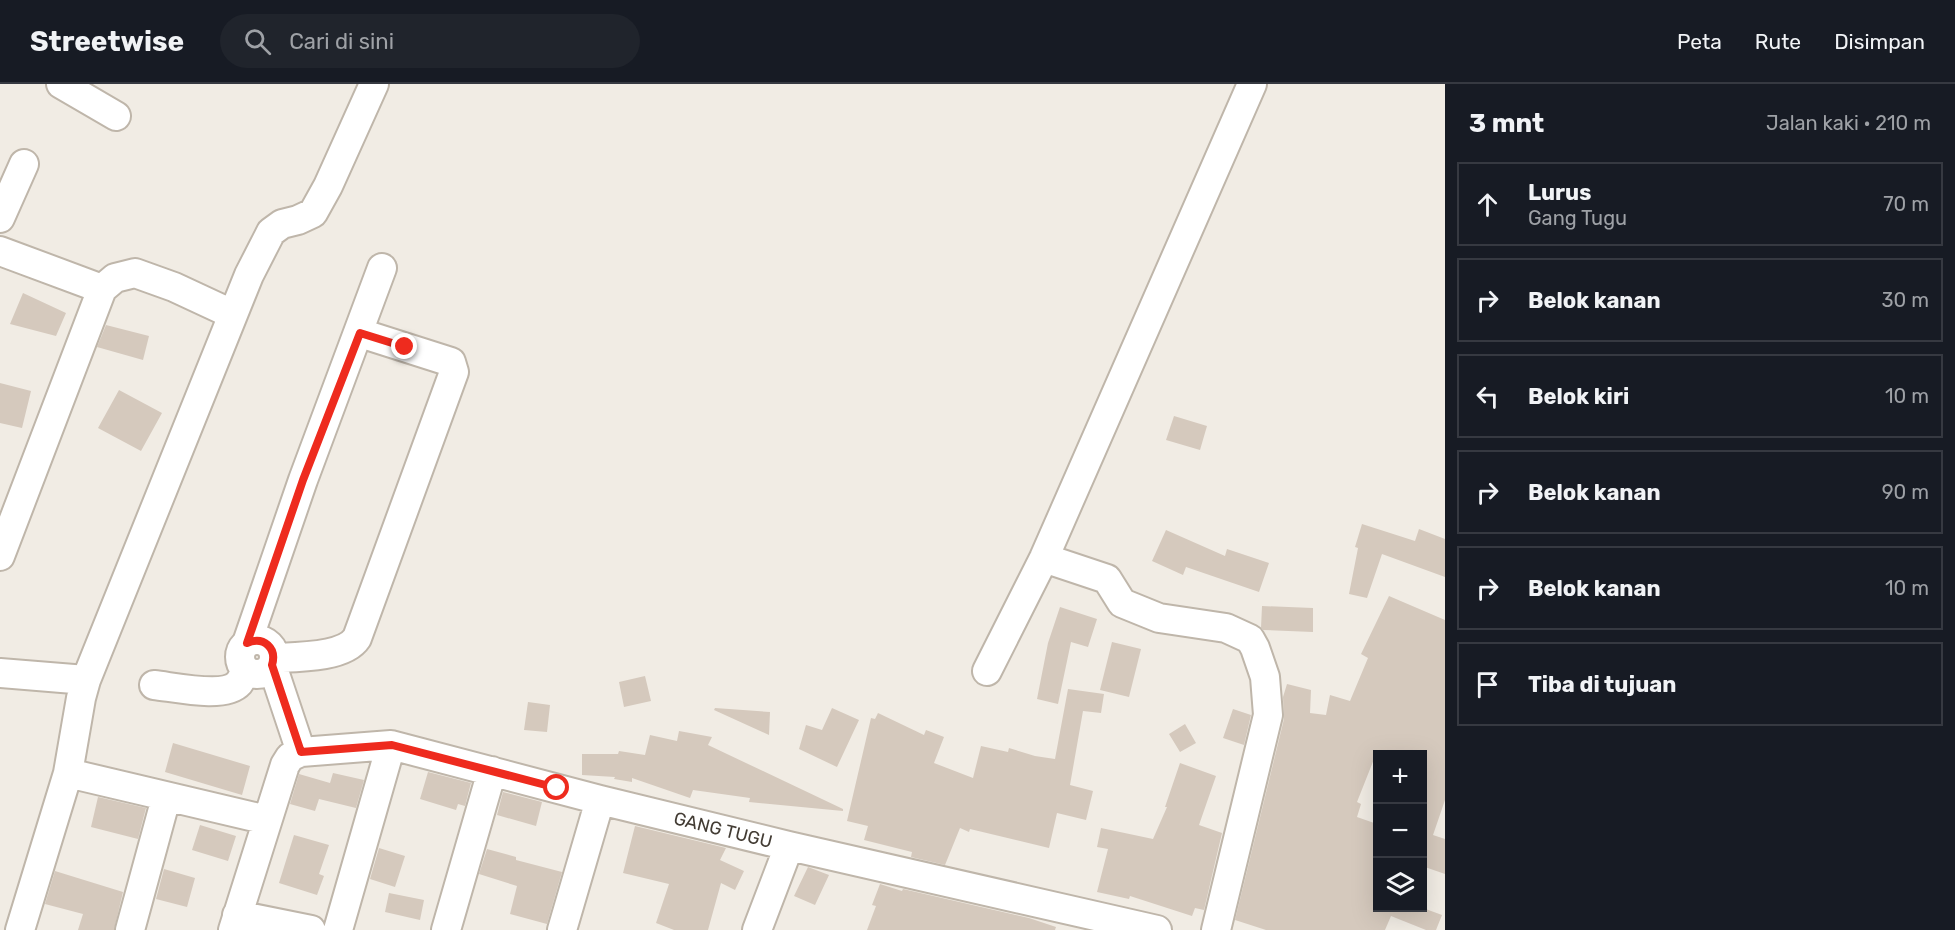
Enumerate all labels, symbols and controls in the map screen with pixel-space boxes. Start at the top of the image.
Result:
search box [220,14,640,68]
text: Streetwise [30,25,184,58]
icon: search [241,25,274,58]
text: Cari di sini [289,28,394,55]
text: Peta [1677,29,1722,54]
text: Rute [1755,29,1801,54]
text: Disimpan [1834,29,1925,54]
text: 3 mnt [1469,108,1544,139]
text: Jalan kaki · 210 m [1766,111,1931,135]
text: Lurus [1528,179,1591,206]
icon: ahead [1471,188,1504,221]
text: 70 m [1883,192,1929,216]
text: Gang Tugu [1528,206,1627,230]
icon: right [1471,284,1504,317]
text: Belok kanan [1528,287,1661,314]
text: 30 m [1882,288,1929,312]
route end [391,333,417,359]
icon: left [1471,380,1504,413]
text: Belok kiri [1528,383,1629,410]
text: 10 m [1885,384,1929,408]
icon: right [1471,476,1504,509]
text: Belok kanan [1528,479,1661,506]
text: 90 m [1882,480,1929,504]
icon: right [1471,572,1504,605]
text: Belok kanan [1528,575,1661,602]
text: 10 m [1885,576,1929,600]
icon: arrive [1471,668,1504,701]
text: Tiba di tujuan [1528,671,1676,698]
map controls [1373,750,1427,912]
button: + [1373,750,1427,804]
route start [543,774,569,800]
button: − [1373,804,1427,858]
street label: GANG TUGU [671,807,775,853]
button: layers [1373,858,1427,912]

